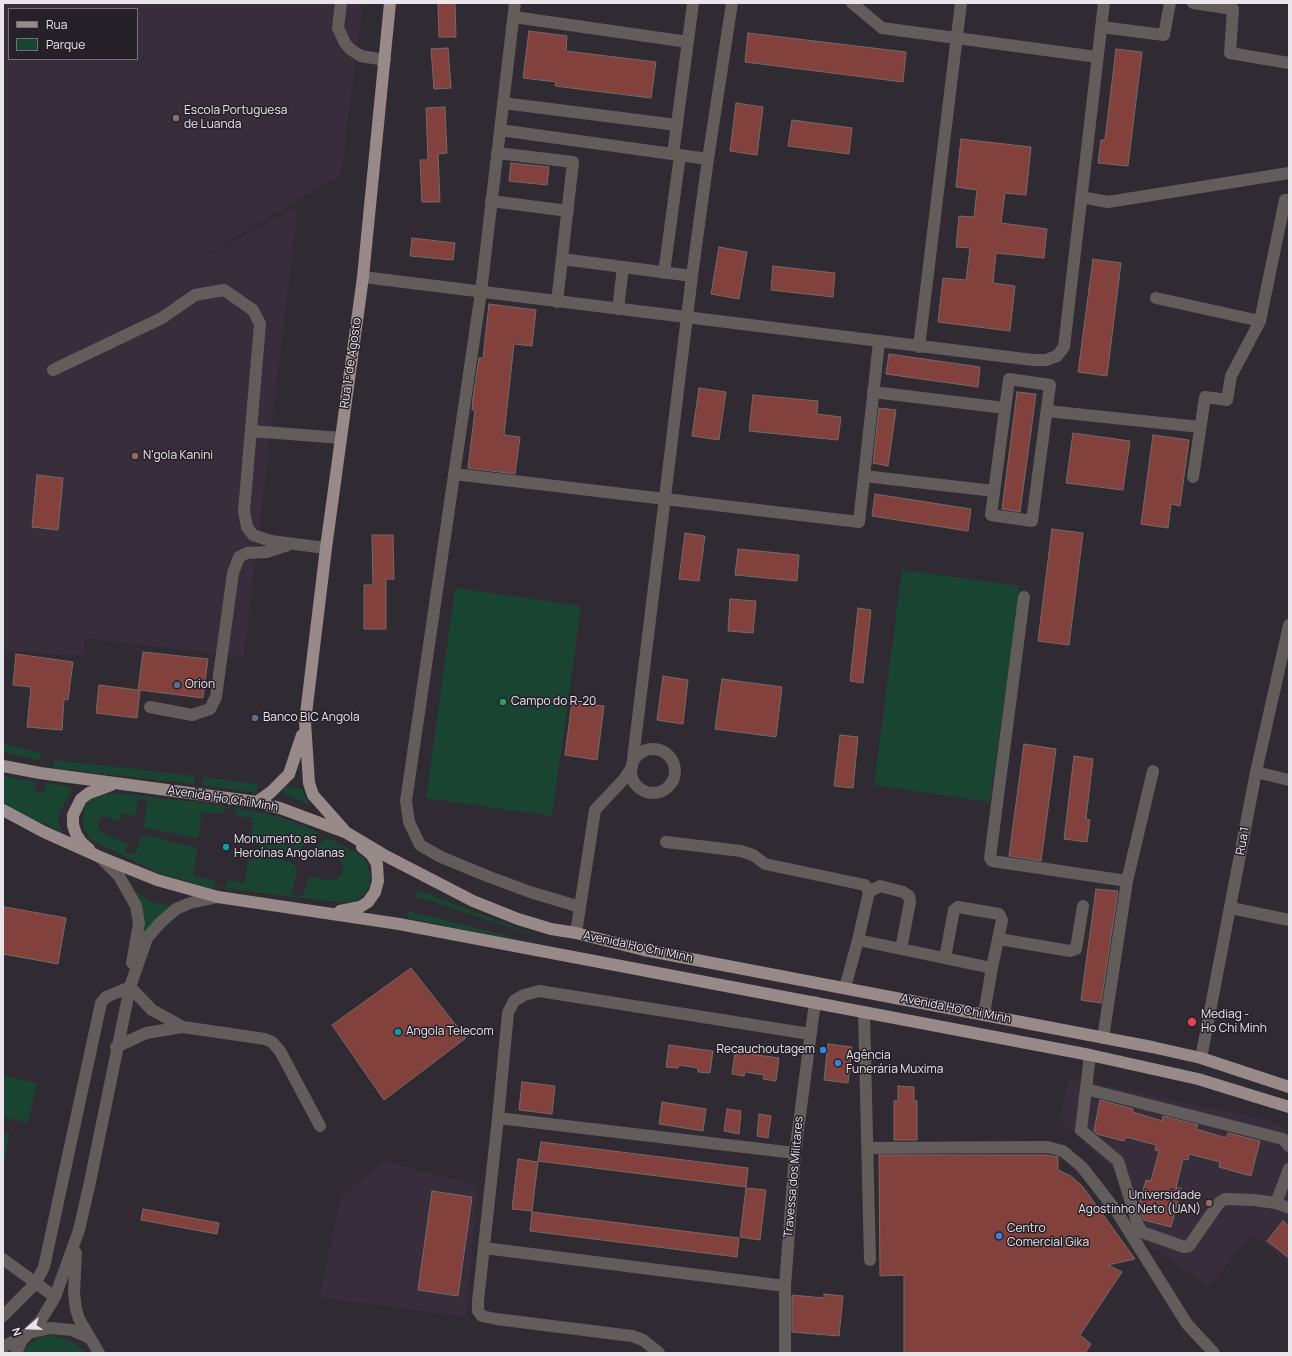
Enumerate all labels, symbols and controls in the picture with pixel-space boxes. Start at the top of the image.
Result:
legend [8,8,138,60]
text: Rua [46,16,67,33]
text: Parque [46,36,85,53]
place label: Escola Portuguesa de Luanda [184,104,287,132]
marker: Escola Portuguesa de Luanda [171,113,181,123]
street label: Rua 1º de Agosto [338,317,364,409]
place label: N'gola Kanini [143,449,213,463]
marker: N'gola Kanini [130,451,140,461]
place label: Orion [185,678,215,692]
marker: Orion [172,680,182,690]
place label: Campo do R-20 [511,695,596,709]
marker: Campo do R-20 [498,697,508,707]
place label: Banco BIC Angola [263,711,360,725]
marker: Banco BIC Angola [250,713,260,723]
street label: Avenida Ho Chi Minh [167,783,279,815]
street label: Rua 1 [1233,826,1253,856]
place label: Monumento as Heroínas Angolanas [234,833,344,861]
marker: Monumento as Heroínas Angolanas [221,842,231,852]
street label: Avenida Ho Chi Minh [582,928,694,966]
street label: Avenida Ho Chi Minh [900,991,1012,1027]
place label: Mediag - Ho Chi Minh [1201,1008,1267,1036]
marker: Mediag - Ho Chi Minh [1186,1016,1198,1028]
place label: Angola Telecom [406,1025,494,1039]
marker: Angola Telecom [393,1027,403,1037]
place label: Recauchoutagem [716,1043,815,1057]
marker: Recauchoutagem [818,1045,828,1055]
place label: Agência Funerária Muxima [846,1049,943,1077]
marker: Agência Funerária Muxima [833,1058,843,1068]
street label: Travessa dos Militares [782,1116,806,1238]
place label: Universidade Agostinho Neto (UAN) [1078,1189,1201,1217]
marker: Universidade Agostinho Neto (UAN) [1204,1198,1214,1208]
place label: Centro Comercial Gika [1007,1222,1089,1250]
marker: Centro Comercial Gika [994,1231,1004,1241]
north arrow [8,1308,48,1348]
text: N [8,1326,25,1338]

